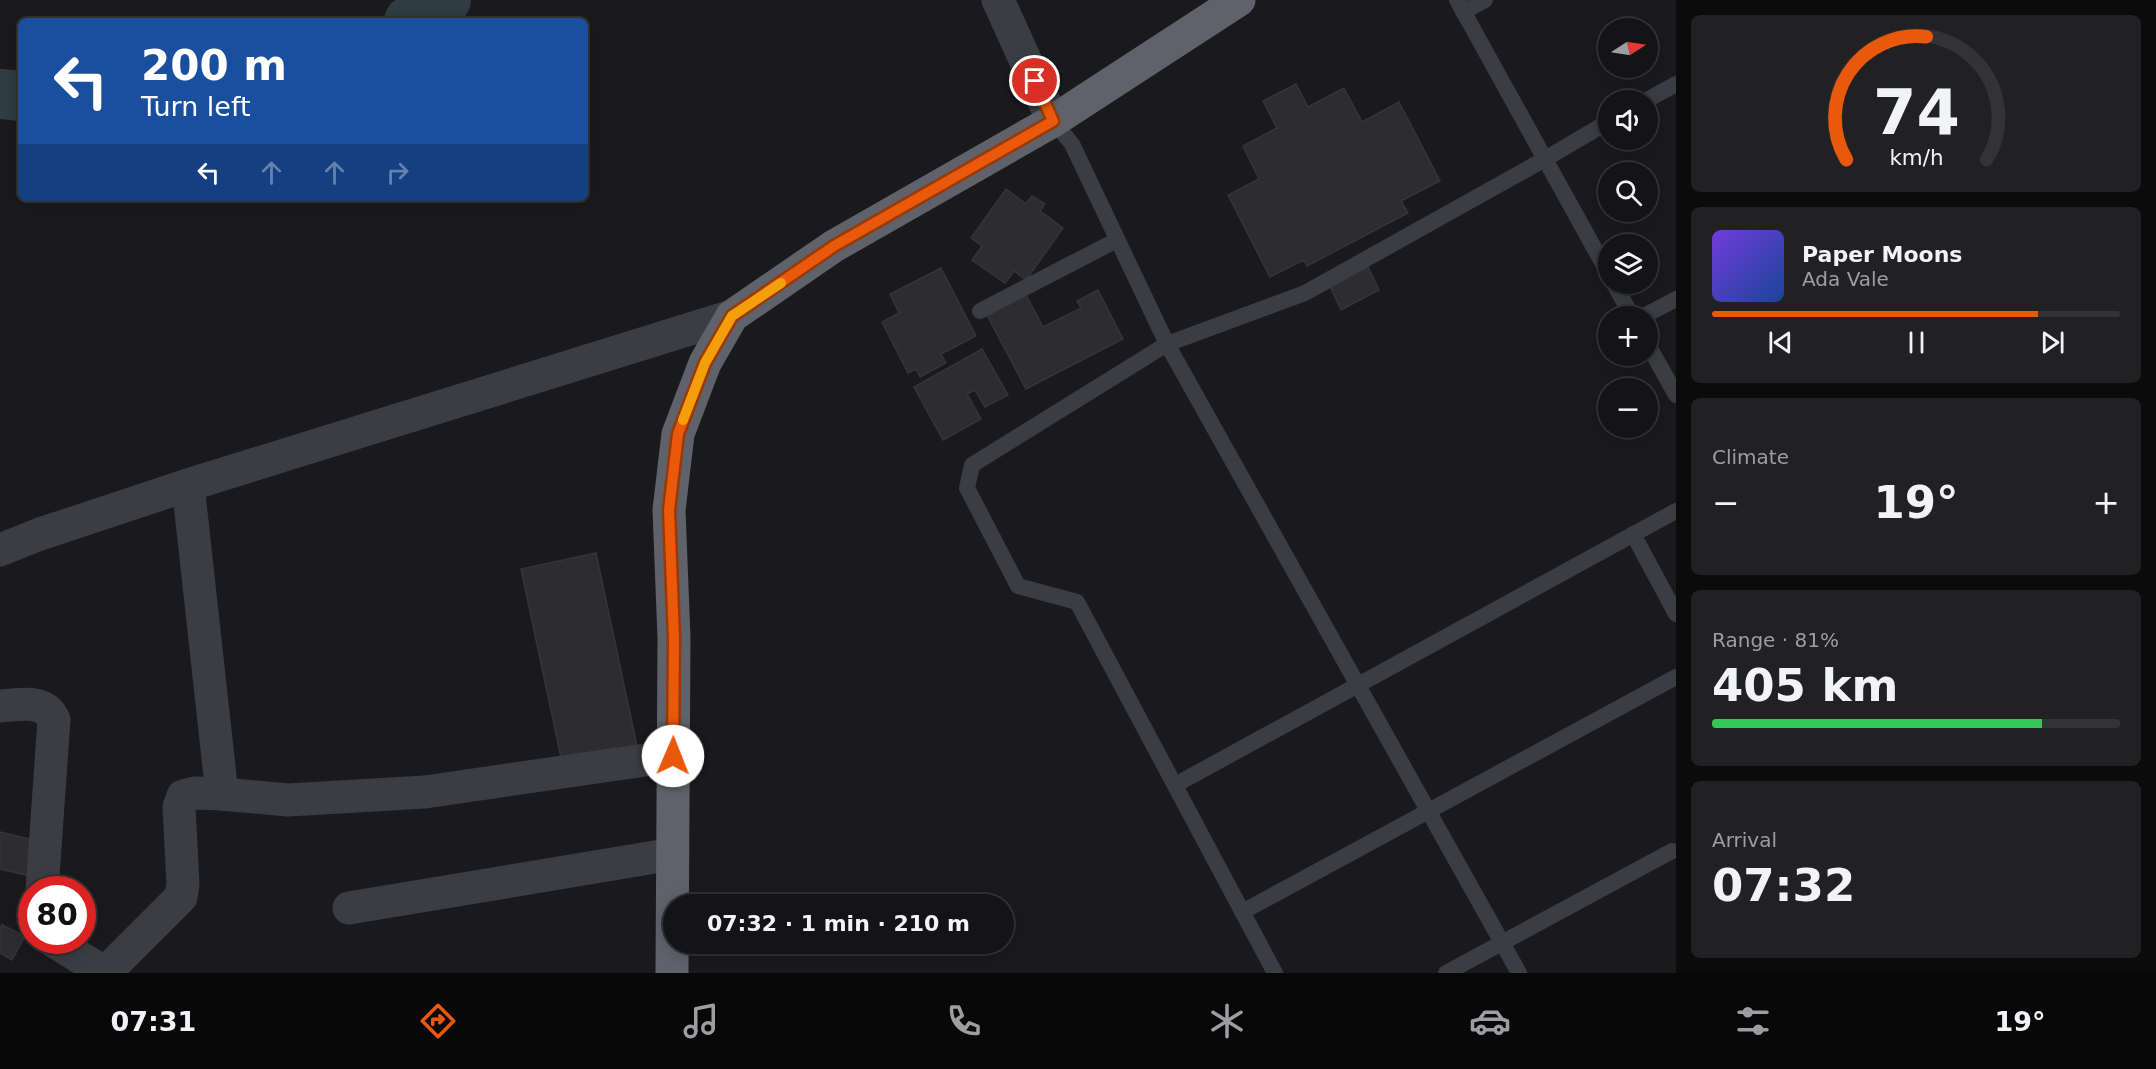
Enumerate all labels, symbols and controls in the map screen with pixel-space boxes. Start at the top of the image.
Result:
north arrow [1598,18,1658,78]
map controls [1598,18,1658,438]
text: 200 m [141,41,287,90]
icon: left [42,42,120,120]
pin [1009,55,1060,106]
icon: arrive [1018,64,1051,97]
text: 74 [1873,76,1959,149]
button: sound [1598,90,1658,150]
text: Turn left [141,91,251,122]
text: km/h [1889,146,1943,171]
icon: left [192,156,225,189]
icon: ahead [255,156,288,189]
icon: ahead [318,156,351,189]
icon: right [381,156,414,189]
button: search [1598,162,1658,222]
button: layers [1598,234,1658,294]
text: Paper Moons [1802,242,1962,267]
text: Ada Vale [1802,267,1889,291]
button: + [1598,306,1658,366]
icon: previous [1764,326,1797,359]
icon: pause [1900,326,1933,359]
icon: next [2036,326,2069,359]
button: − [1598,378,1658,438]
text: Climate [1712,445,1789,469]
text: 19° [1873,476,1959,529]
text: − [1712,483,1740,522]
text: + [2092,483,2120,522]
text: Range · 81% [1712,628,1839,652]
text: 405 km [1712,659,1898,712]
position arrow [641,724,705,788]
text: Arrival [1712,828,1777,852]
text: 07:32 [1712,859,1855,912]
speed limit sign: 80 [18,876,96,954]
text: 07:32 · 1 min · 210 m [707,911,970,936]
icon: directions [417,1000,459,1042]
icon: music [680,1000,722,1042]
icon: phone [943,1000,985,1042]
icon: climate [1206,1000,1248,1042]
icon: car [1469,1000,1511,1042]
icon: filters [1732,1000,1774,1042]
text: 07:31 [110,1006,196,1037]
text: 19° [1994,1006,2045,1037]

